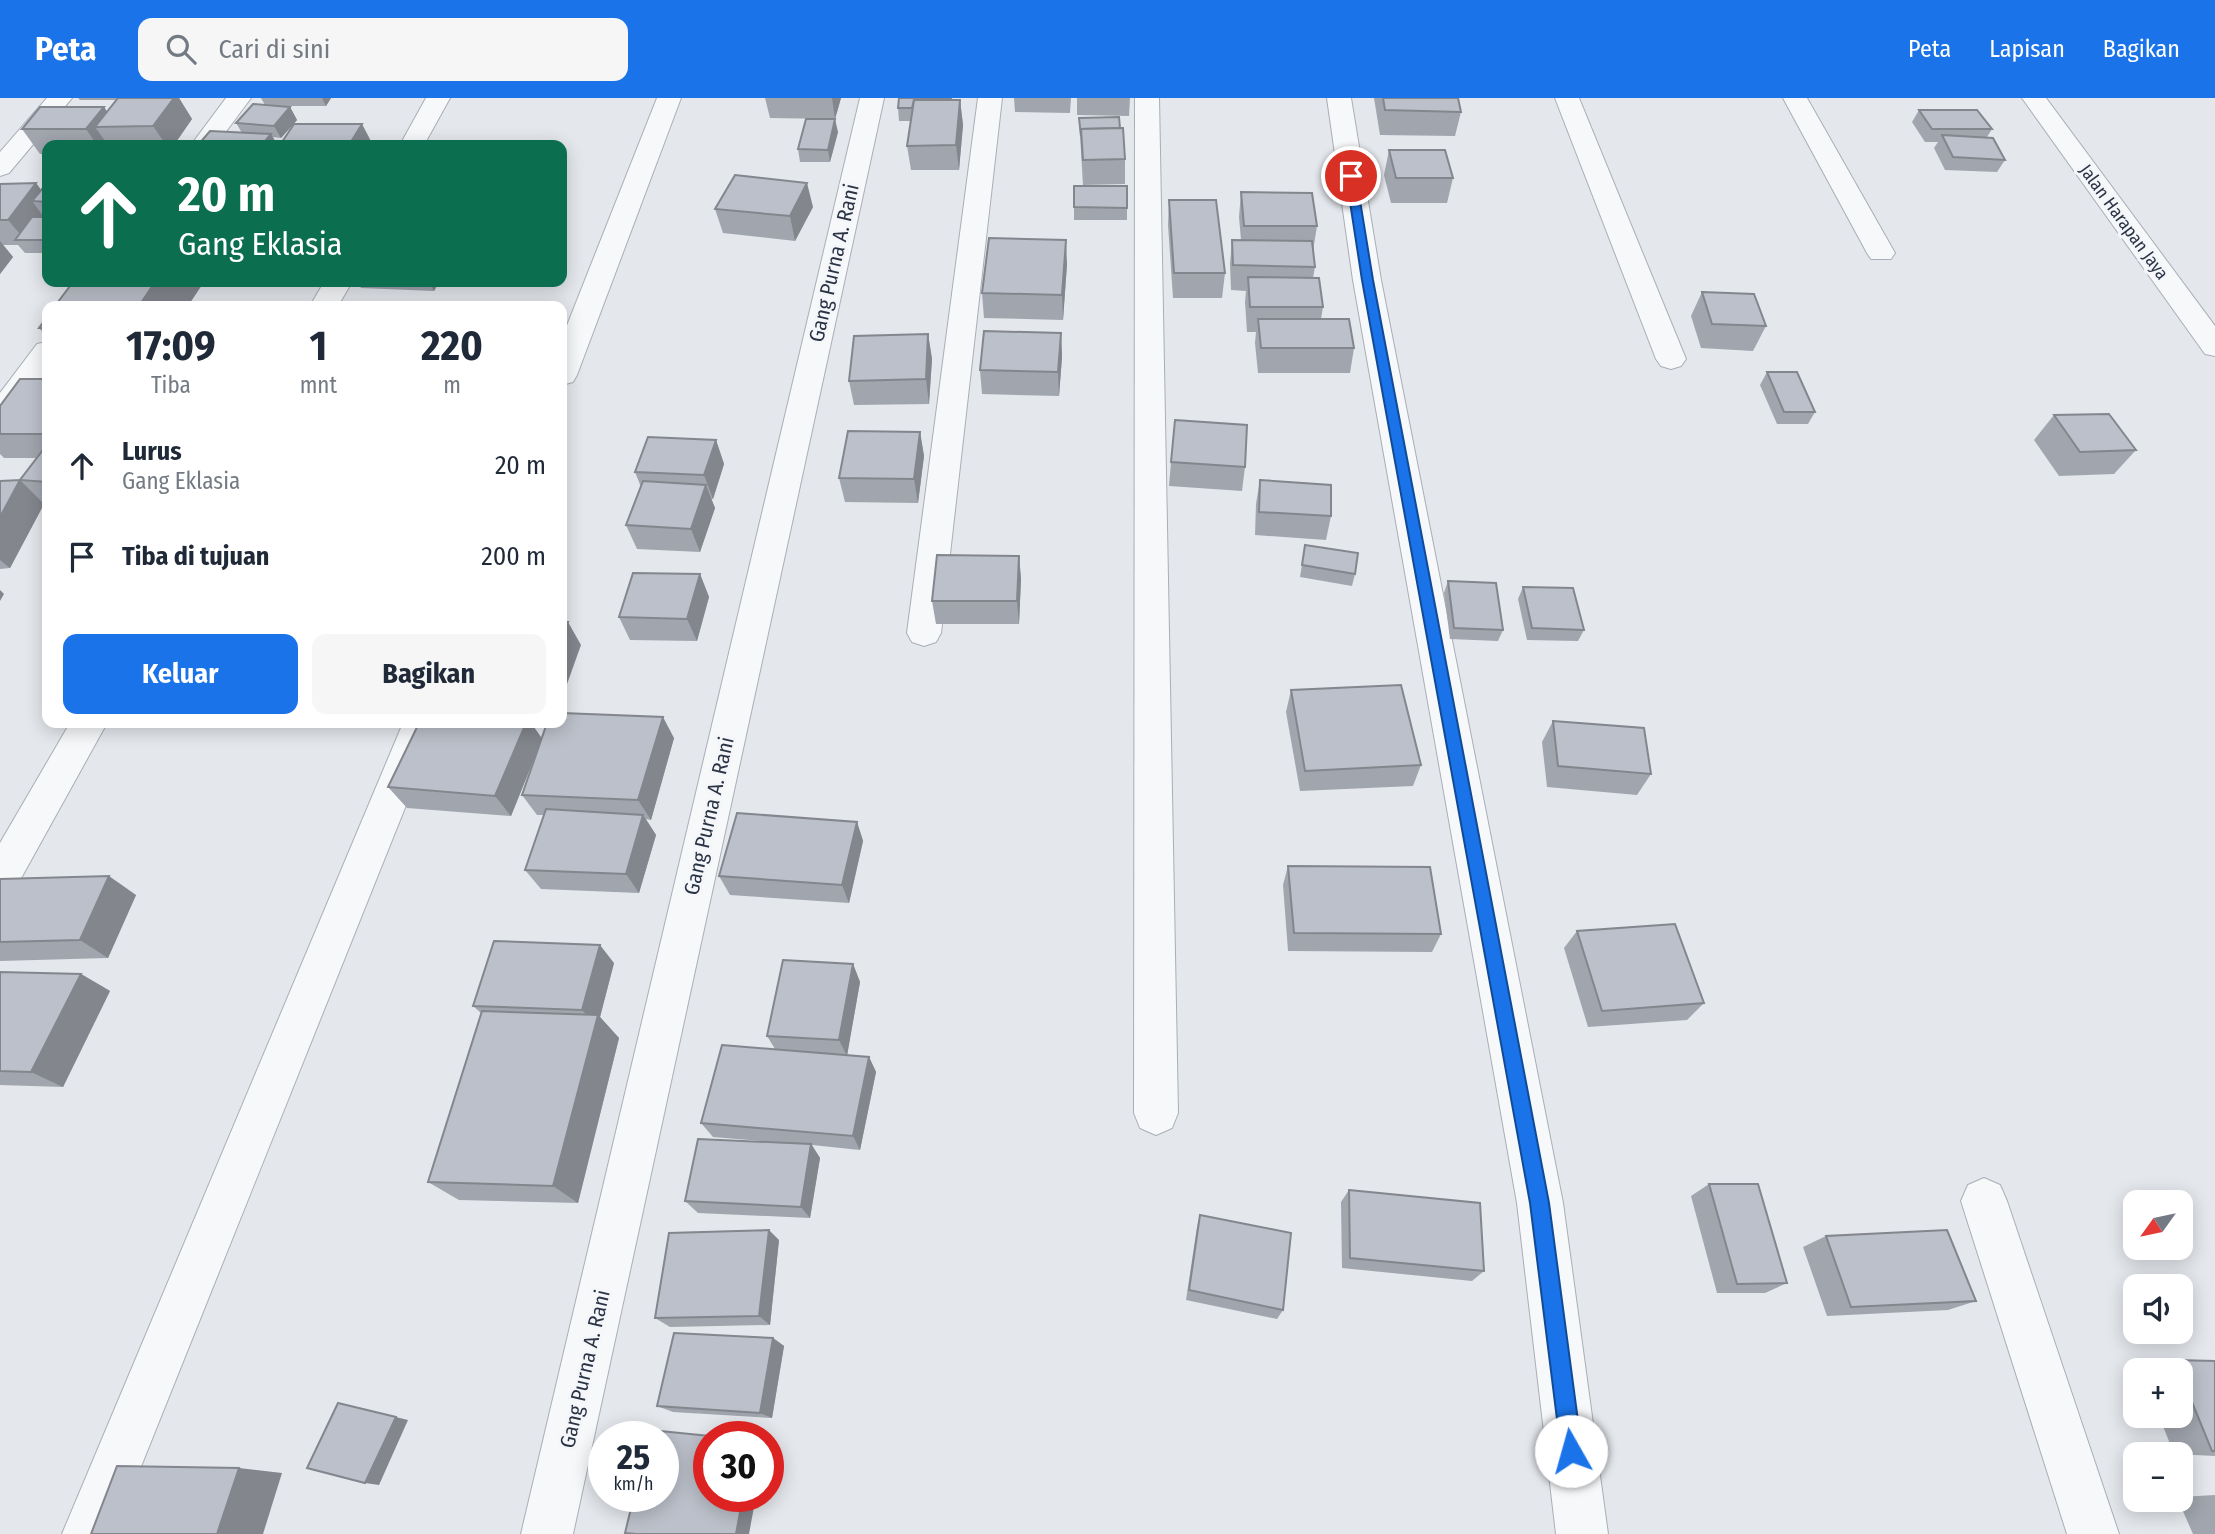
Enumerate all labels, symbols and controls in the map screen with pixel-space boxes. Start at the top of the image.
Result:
search box [138,18,628,81]
text: Peta [35,29,96,69]
icon: search [162,30,200,68]
text: Cari di sini [218,34,330,65]
text: Peta [1908,35,1951,63]
text: Lapisan [1989,35,2065,63]
text: Bagikan [2103,35,2180,63]
pin [1321,146,1381,206]
icon: arrive [1332,157,1370,195]
street label: Jalan Harapan Jaya [2075,160,2173,284]
text: 20 m [178,165,275,224]
icon: ahead [63,168,154,259]
street label: Gang Purna A. Rani [803,181,865,345]
text: Gang Eklasia [178,225,343,263]
text: 17:09 [126,321,216,371]
text: 1 [309,321,327,371]
text: 220 [421,321,483,371]
text: Tiba [151,371,191,399]
text: mnt [300,371,337,399]
text: m [443,371,461,399]
text: Lurus [122,436,182,467]
icon: ahead [63,447,101,485]
text: 20 m [495,450,546,481]
text: Gang Eklasia [122,467,240,495]
icon: arrive [63,538,101,576]
text: Tiba di tujuan [122,541,269,572]
text: 200 m [481,541,546,572]
button: Keluar [63,634,298,714]
button: Bagikan [312,634,546,714]
street label: Gang Purna A. Rani [678,734,740,898]
north arrow [2123,1190,2193,1260]
map controls [2123,1190,2193,1512]
button: sound [2123,1274,2193,1344]
street label: Gang Purna A. Rani [554,1287,616,1451]
button: + [2123,1358,2193,1428]
position arrow [1534,1414,1608,1488]
speed limit sign: 30 [693,1421,784,1512]
text: 25 [617,1436,650,1478]
button: − [2123,1442,2193,1512]
text: km/h [613,1473,654,1495]

